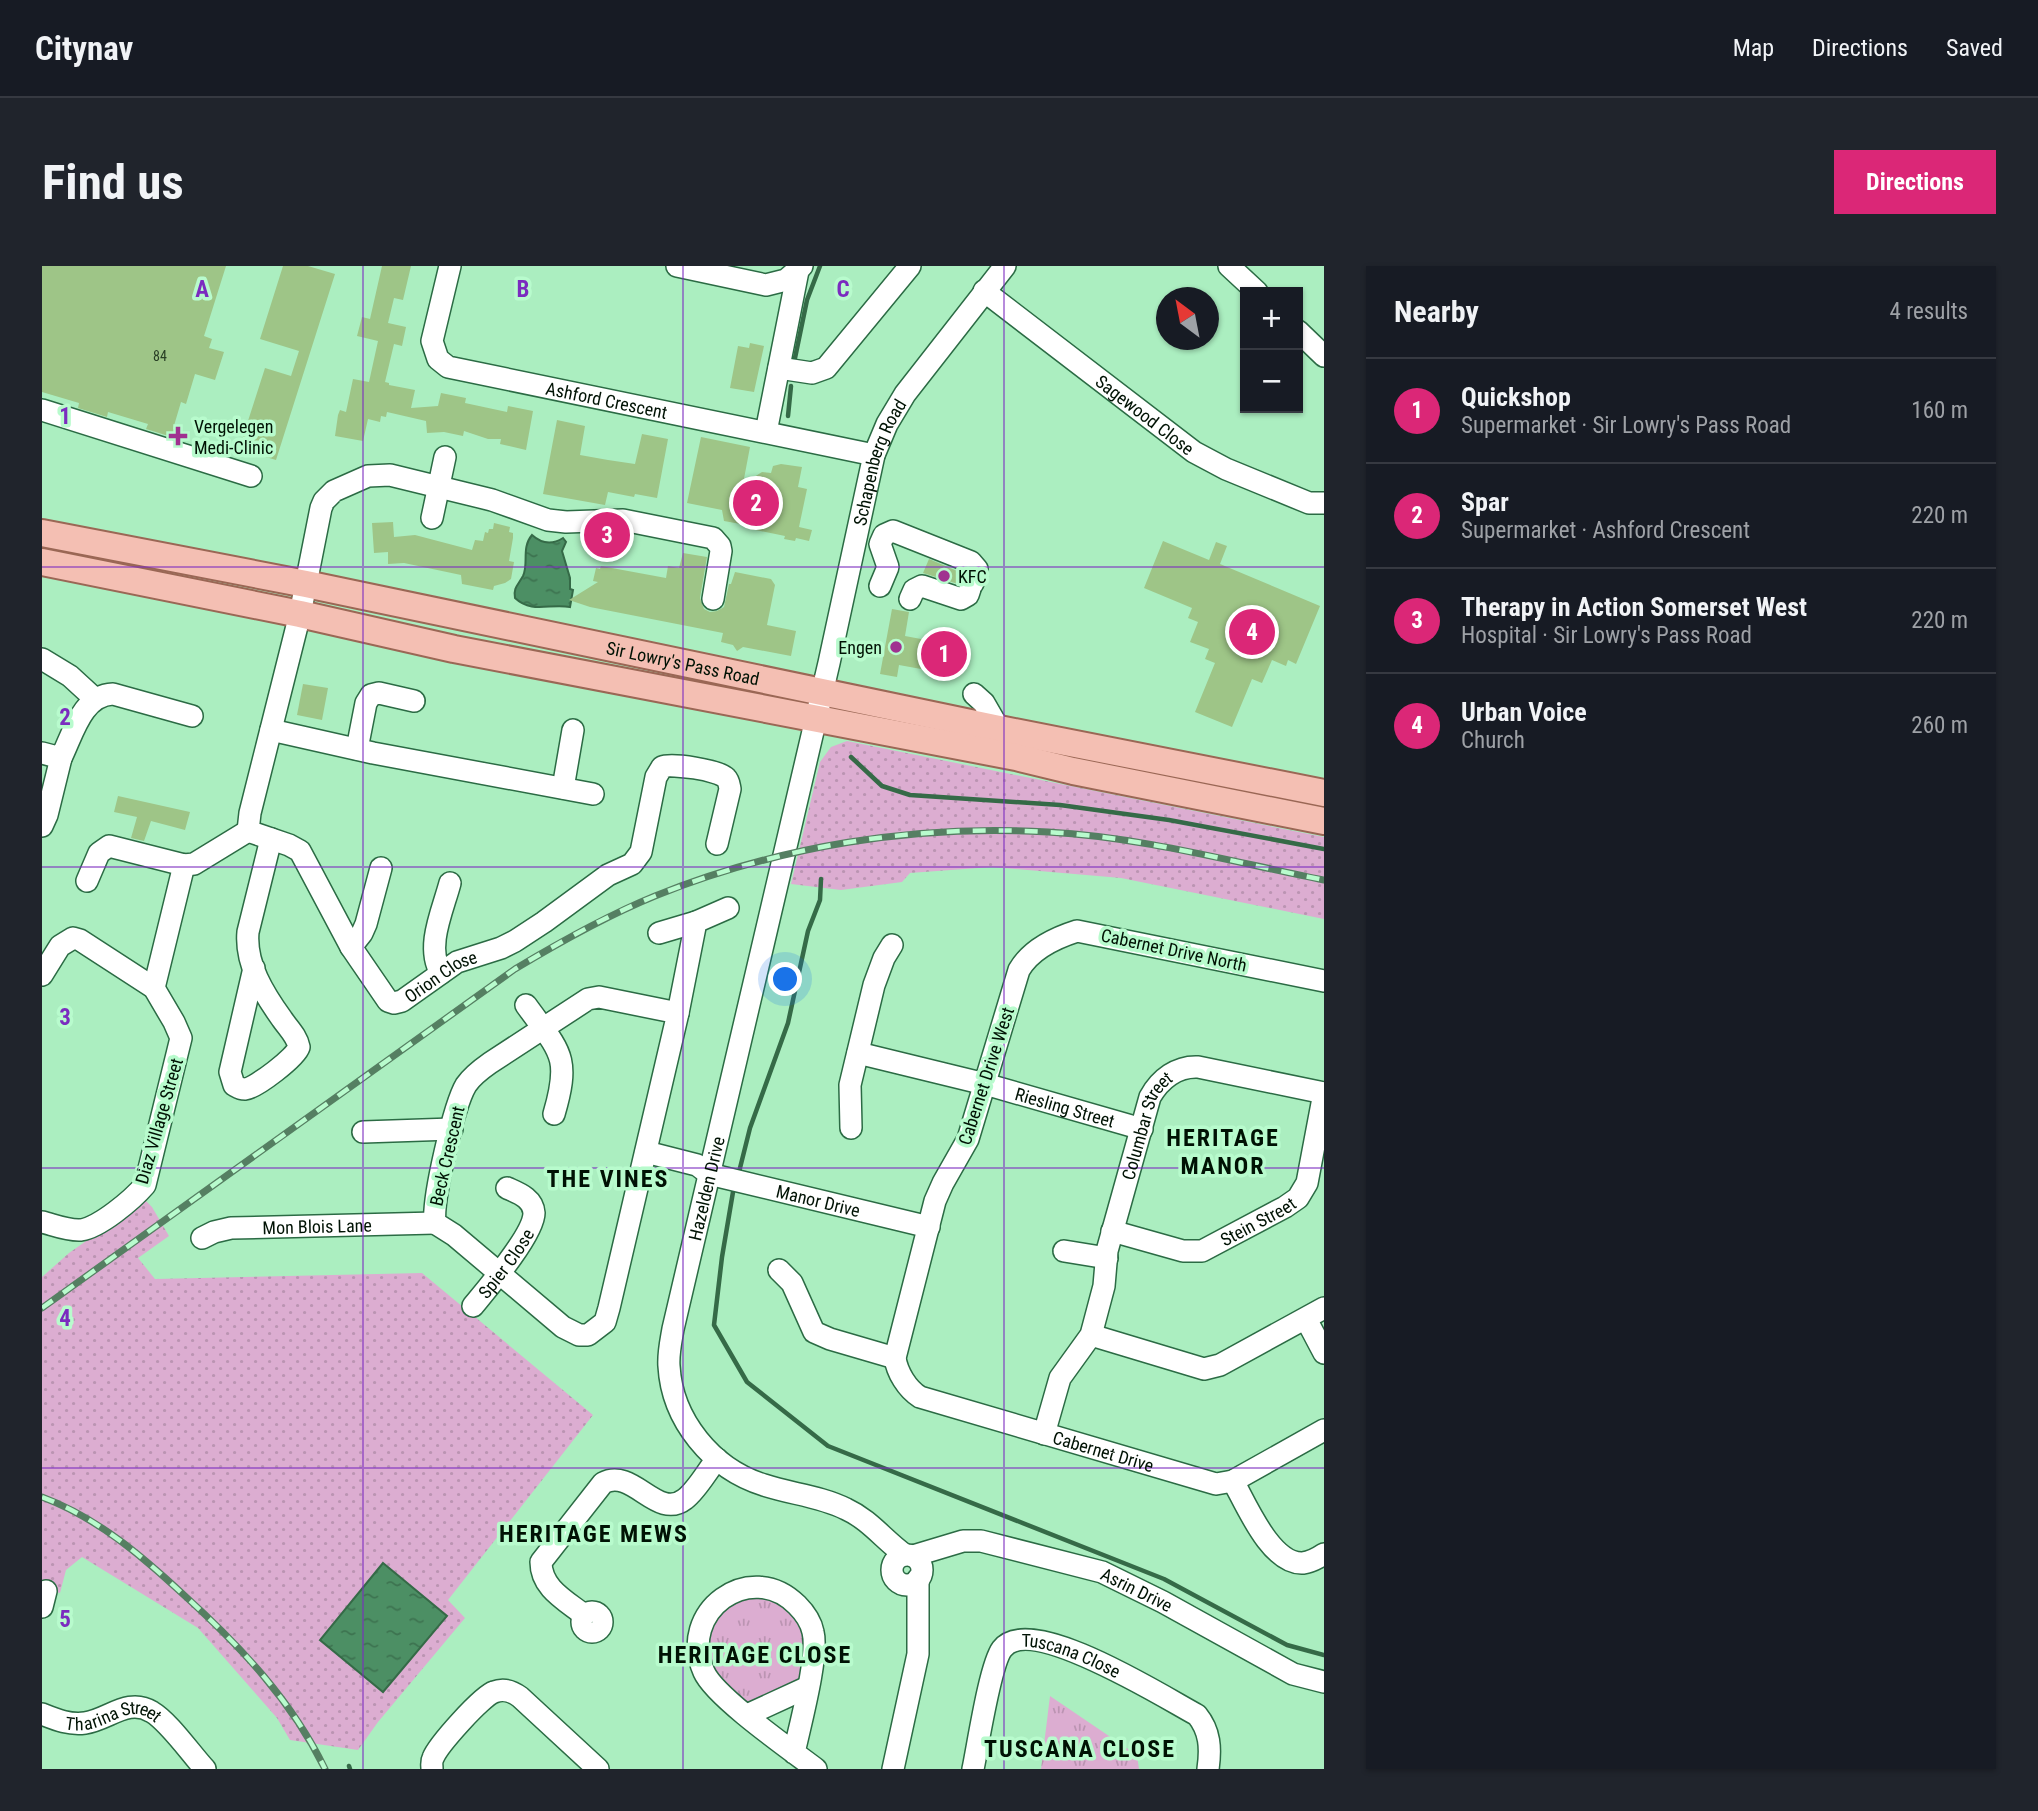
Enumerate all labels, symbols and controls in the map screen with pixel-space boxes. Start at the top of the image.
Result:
text: Citynav [35,29,133,68]
text: Map [1733,34,1774,62]
text: Directions [1812,34,1908,62]
text: Saved [1946,34,2003,62]
button: Directions [1834,150,1996,214]
text: Find us [42,154,184,211]
text: A [195,276,209,303]
text: B [517,276,529,303]
text: C [836,276,850,303]
north arrow [1156,287,1219,350]
map controls [1240,287,1303,413]
button: + [1240,287,1303,350]
text: Nearby [1394,294,1479,329]
text: 4 results [1890,298,1968,325]
house number: 84 [153,348,167,364]
button: − [1240,350,1303,413]
street label: Sagewood Close [1092,370,1198,459]
street label: Ashford Crescent [544,377,669,423]
text: Quickshop [1461,382,1571,412]
street label: Schapenberg Road [849,395,910,527]
text: 1 [1411,397,1423,424]
text: 160 m [1911,397,1968,424]
text: 1 [59,403,71,430]
text: Supermarket · Sir Lowry's Pass Road [1461,412,1791,439]
place label: Vergelegen Medi-Clinic [194,416,273,458]
marker: Vergelegen Medi-Clinic [168,426,188,446]
pin: 2 [733,477,779,529]
text: Spar [1461,487,1509,517]
text: 2 [1411,502,1423,529]
text: 220 m [1911,502,1968,529]
pin: 3 [584,509,630,561]
text: Supermarket · Ashford Crescent [1461,517,1750,544]
place label: KFC [958,566,987,587]
marker: KFC [936,568,952,584]
text: Therapy in Action Somerset West [1461,592,1807,622]
pin: 4 [1229,606,1275,658]
text: 3 [1411,607,1423,634]
text: 220 m [1911,607,1968,634]
text: Hospital · Sir Lowry's Pass Road [1461,622,1752,649]
pin: 1 [921,628,967,680]
street label: Sir Lowry's Pass Road [605,637,761,689]
place label: Engen [838,637,882,658]
marker: Engen [888,639,904,655]
text: Urban Voice [1461,697,1587,727]
text: 2 [59,704,71,731]
text: 4 [1411,712,1423,739]
text: 260 m [1911,712,1968,739]
text: Church [1461,727,1525,754]
street label: Cabernet Drive North [1099,924,1249,976]
street label: Orion Close [400,946,479,1007]
your location [768,962,802,996]
text: 3 [59,1004,71,1031]
street label: Cabernet Drive West [954,1004,1018,1148]
street label: Diaz Village Street [131,1056,187,1186]
street label: Columbar Street [1117,1067,1176,1182]
street label: Riesling Street [1013,1083,1117,1131]
street label: Beck Crescent [425,1104,469,1208]
district label: HERITAGE MANOR [1166,1124,1280,1180]
street label: Hazelden Drive [684,1134,728,1242]
district label: THE VINES [547,1165,669,1193]
street label: Manor Drive [774,1180,862,1221]
street label: Stein Street [1217,1192,1300,1250]
street label: Mon Blois Lane [262,1214,372,1238]
street label: Spier Close [473,1225,538,1302]
text: 4 [59,1305,71,1332]
street label: Cabernet Drive [1050,1426,1156,1476]
district label: HERITAGE MEWS [499,1520,689,1548]
street label: Asrin Drive [1098,1563,1176,1616]
text: 5 [59,1606,71,1633]
street label: Tuscana Close [1021,1629,1124,1682]
district label: HERITAGE CLOSE [658,1641,852,1669]
street label: Tharina Street [64,1696,166,1734]
district label: TUSCANA CLOSE [984,1735,1176,1763]

